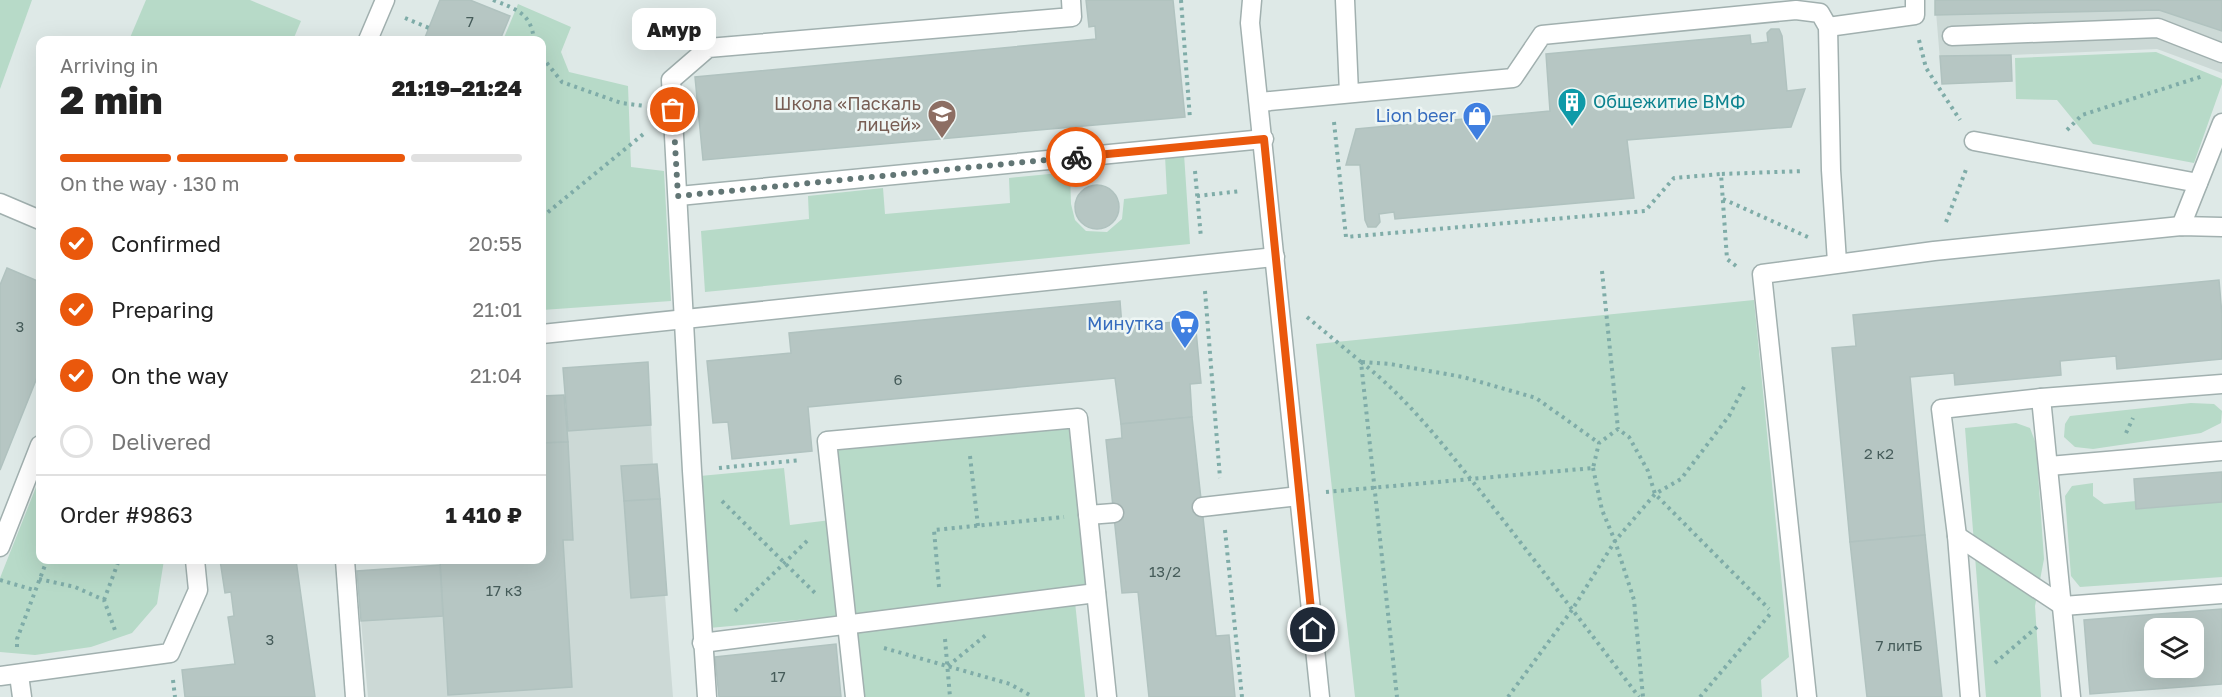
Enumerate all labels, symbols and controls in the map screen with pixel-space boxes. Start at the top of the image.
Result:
callout: Амур [631,8,715,50]
house number: 7 [466,12,474,30]
text: Амур [647,17,701,41]
text: Arriving in [60,53,158,77]
text: 21:19–21:24 [392,74,522,101]
text: 2 min [60,76,163,123]
pin [647,84,698,135]
building icon: Общежитие ВМФ [1556,86,1588,128]
place label: Общежитие ВМФ [1593,90,1745,112]
place label: Школа «Паскаль лицей» [774,92,921,135]
icon: bag [656,93,689,126]
school or university icon: Школа «Паскаль лицей» [926,98,958,140]
shop icon: Lion beer [1461,100,1493,142]
place label: Lion beer [1376,104,1456,126]
courier [1046,127,1106,187]
icon: bike [1060,141,1093,174]
text: On the way · 130 m [60,171,239,195]
icon: check [60,227,93,260]
text: Confirmed [111,230,221,257]
text: 20:55 [469,231,522,255]
icon: check [60,293,93,326]
text: Preparing [111,296,214,323]
text: 21:01 [473,297,522,321]
supermarket icon: Минутка [1169,308,1201,350]
place label: Минутка [1087,312,1164,334]
house number: 3 [16,317,24,335]
icon: check [60,359,93,392]
text: On the way [111,362,229,389]
text: 21:04 [470,363,522,387]
house number: 6 [893,370,903,388]
text: Delivered [111,428,211,455]
house number: 2 к2 [1864,444,1894,462]
text: Order #9863 [60,501,193,528]
text: 1 410 ₽ [445,501,522,528]
house number: 13/2 [1149,562,1181,580]
house number: 17 к3 [486,581,522,599]
pin [1287,604,1338,655]
icon: home [1296,613,1329,646]
map controls [2144,618,2204,678]
button: layers [2144,618,2204,678]
house number: 3 [266,630,274,648]
house number: 7 литБ [1876,636,1922,654]
house number: 17 [770,667,786,685]

